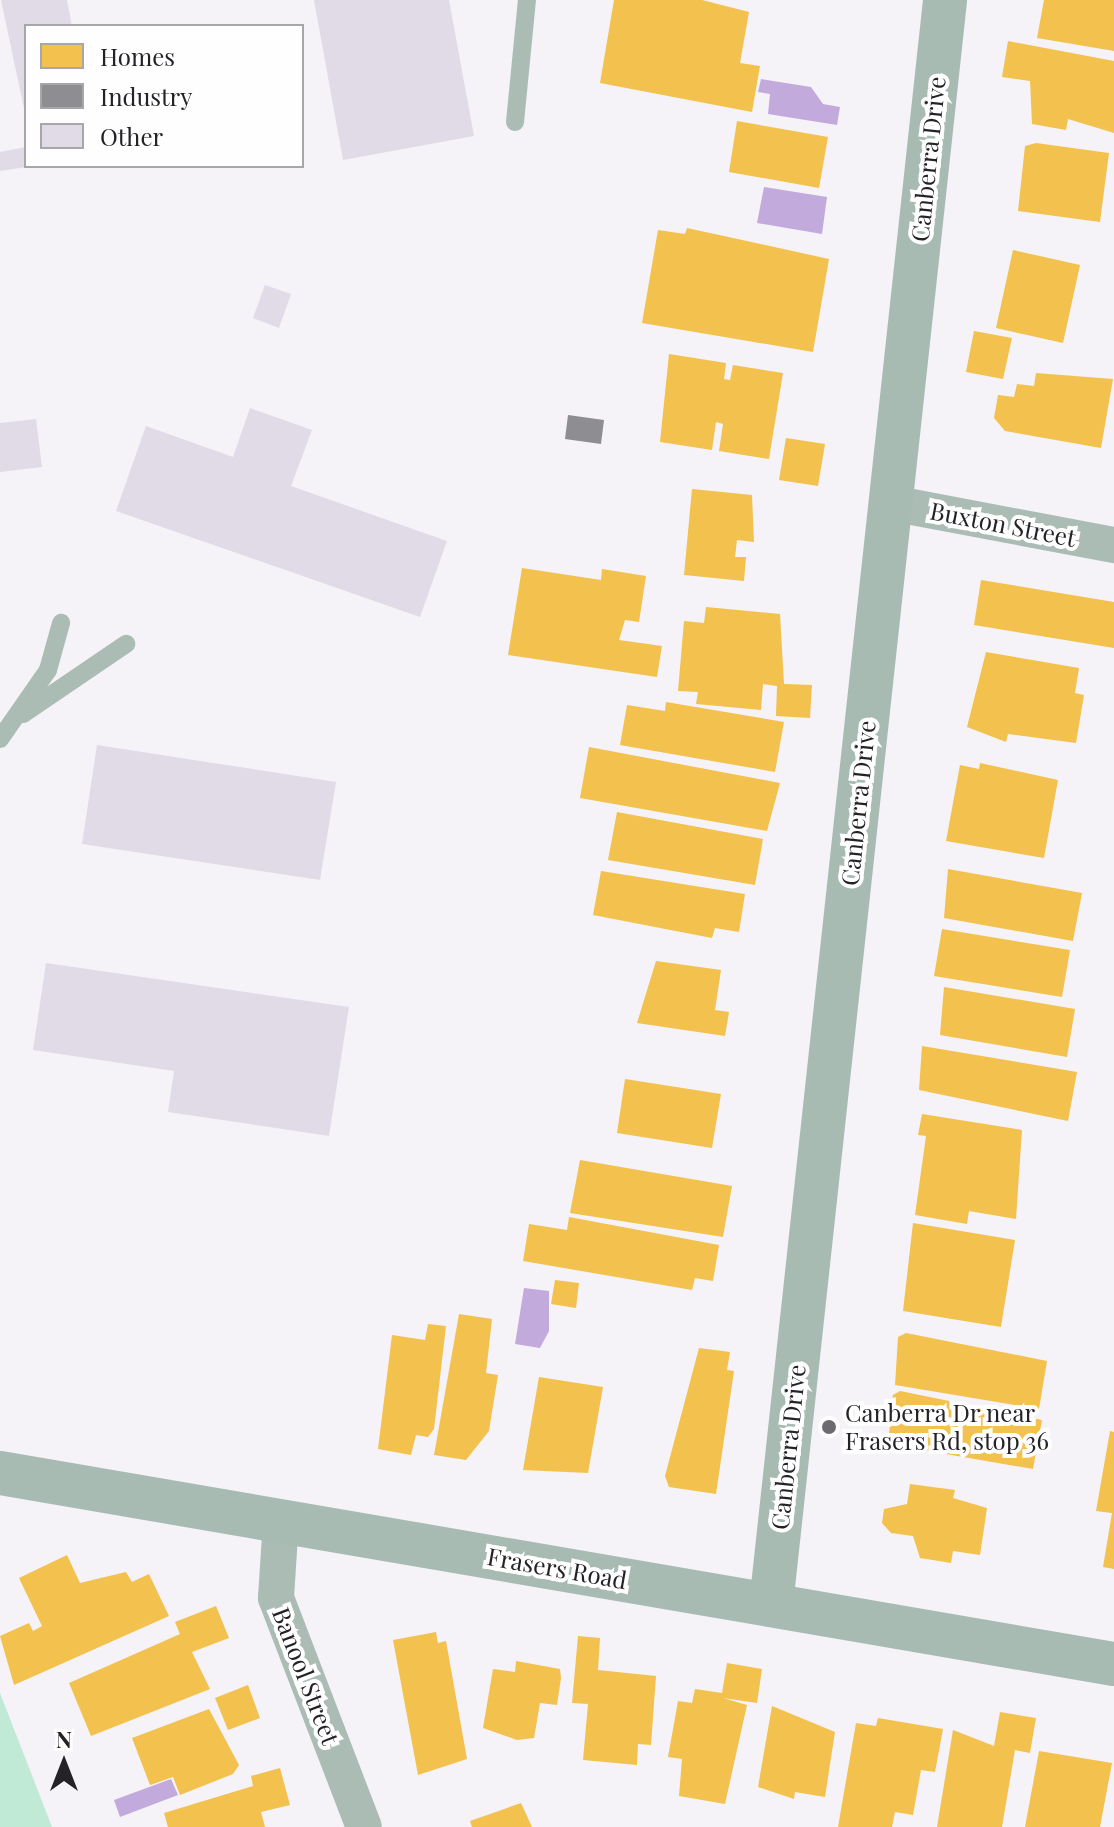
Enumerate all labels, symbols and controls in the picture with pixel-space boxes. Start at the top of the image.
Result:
legend [24,24,304,168]
text: Homes [100,40,175,72]
street label: Canberra Drive [905,75,951,243]
text: Industry [100,80,192,112]
text: Other [100,120,163,152]
street label: Buxton Street [928,496,1078,552]
street label: Canberra Drive [835,719,881,887]
street label: Canberra Drive [765,1363,811,1531]
place label: Canberra Dr near Frasers Rd, stop 36 [845,1399,1049,1455]
marker: Canberra Dr near Frasers Rd, stop 36 [820,1418,838,1436]
street label: Frasers Road [485,1542,629,1594]
street label: Banool Street [267,1603,345,1749]
north arrow [24,1723,104,1803]
text: N [56,1724,72,1754]

